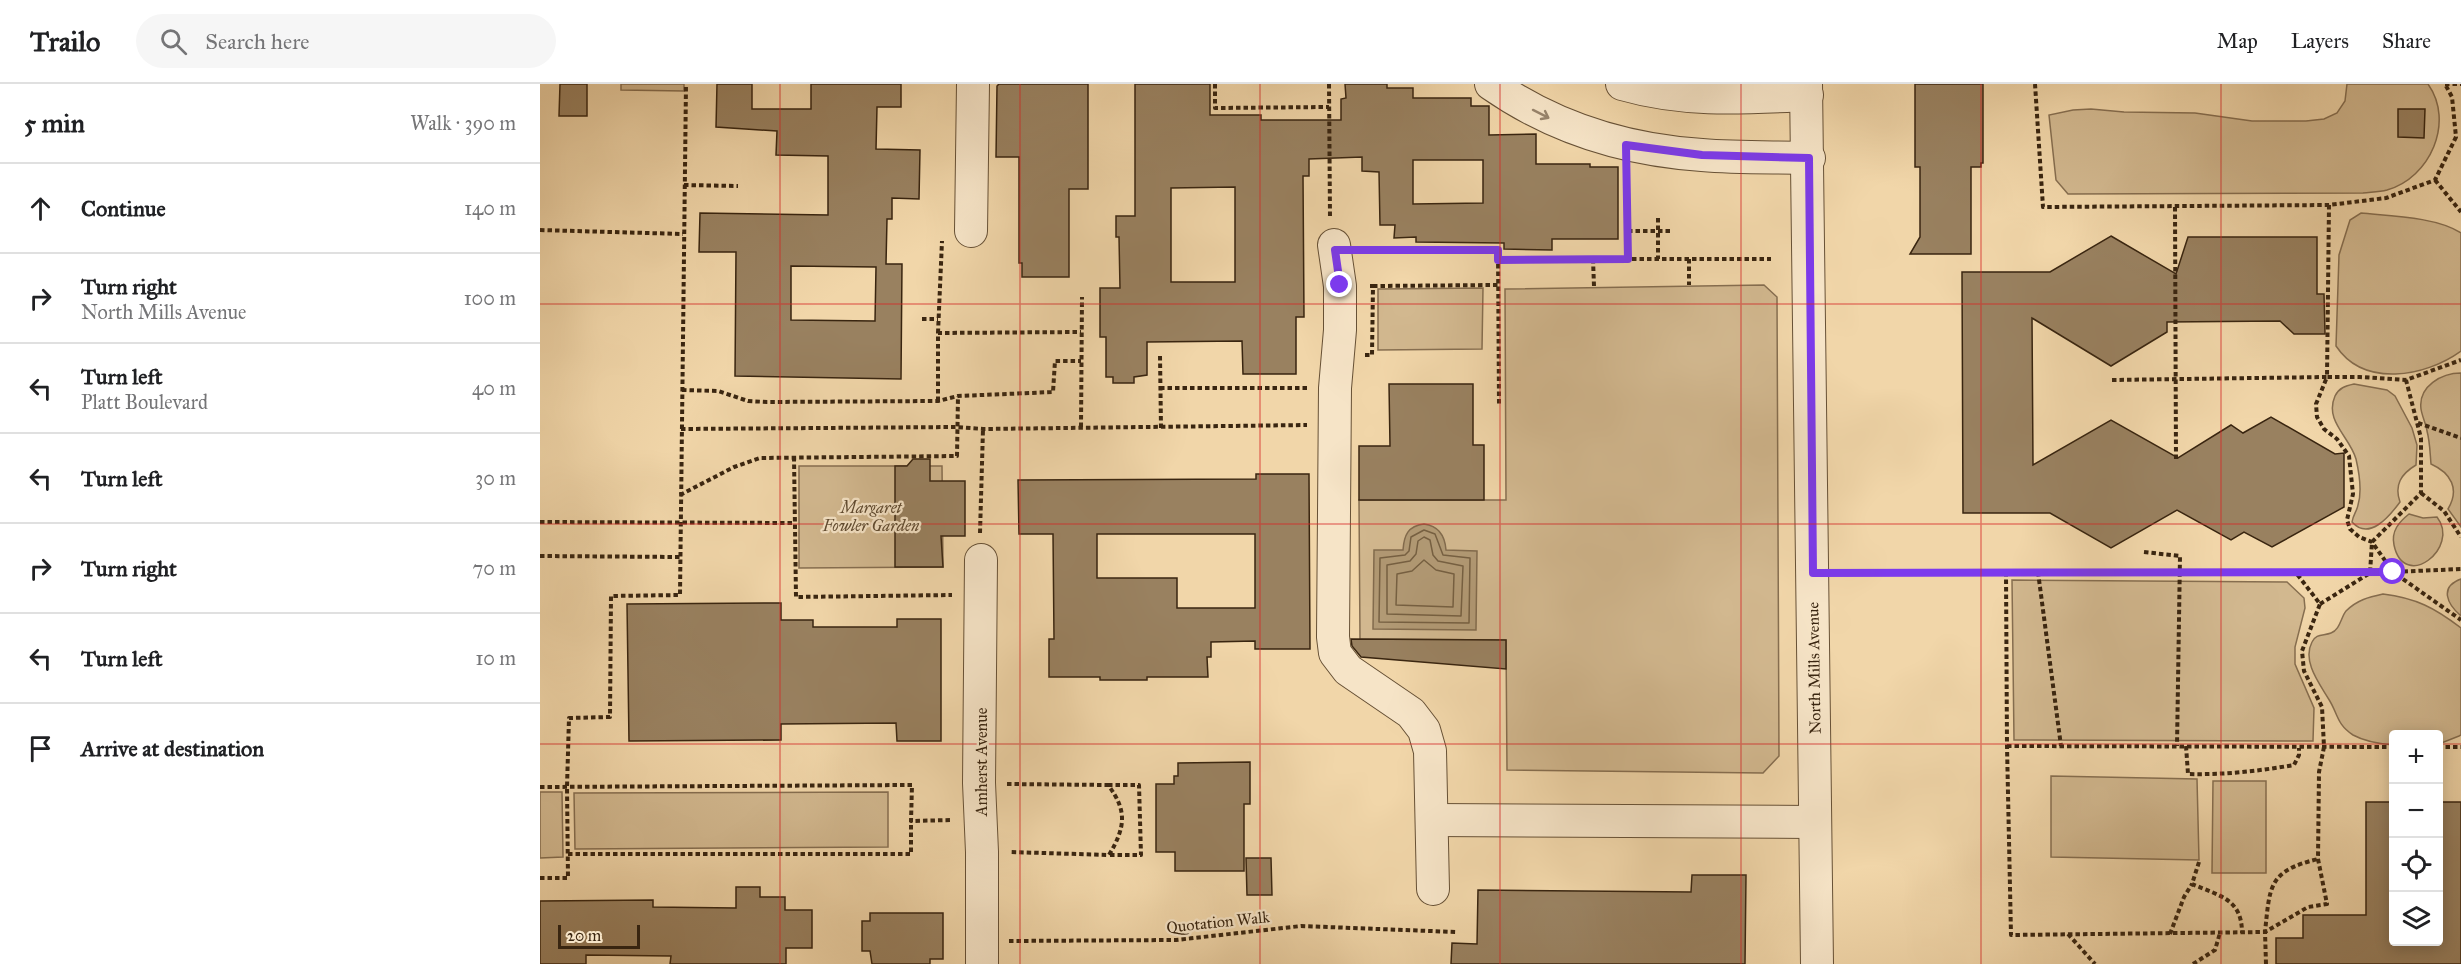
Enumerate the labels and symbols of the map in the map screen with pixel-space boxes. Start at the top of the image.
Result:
one-way arrow [1531,109,1549,120]
route end [1326,271,1352,297]
park label: Margaret Fowler Garden [822,498,920,535]
route start [2379,558,2405,584]
street label: North Mills Avenue [1803,601,1825,734]
street label: Amherst Avenue [972,707,991,817]
street label: Quotation Walk [1165,907,1271,937]
scale bar [558,922,640,950]

